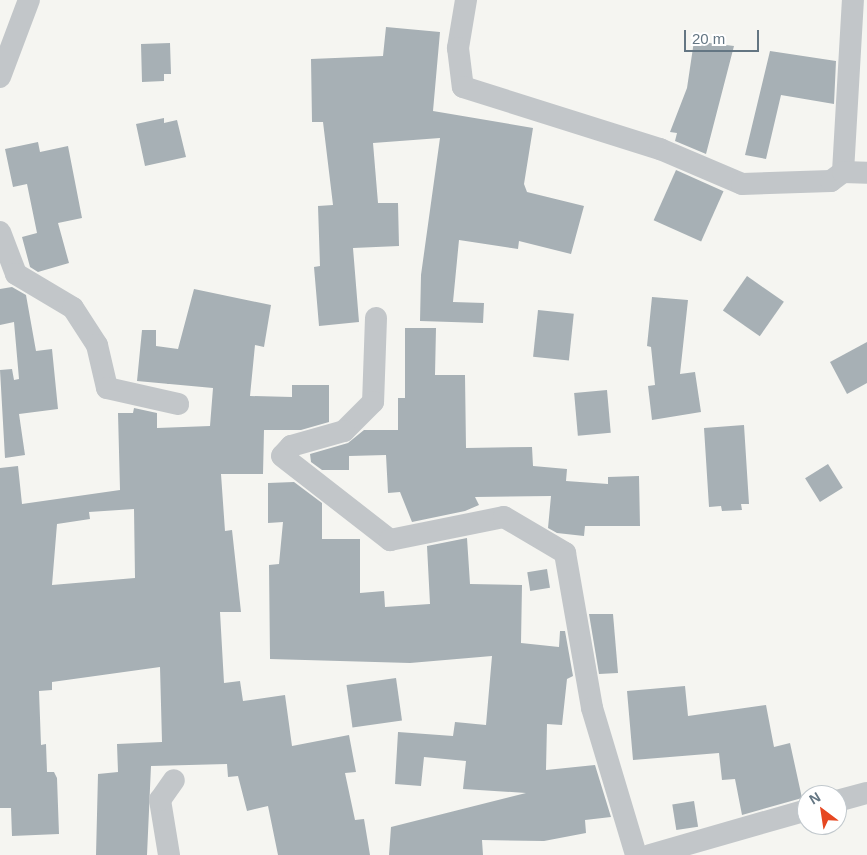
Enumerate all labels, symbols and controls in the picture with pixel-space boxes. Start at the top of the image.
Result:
scale bar [687,20,762,52]
text: 20 m [692,30,725,47]
north arrow [797,785,847,835]
text: N [806,789,823,807]

